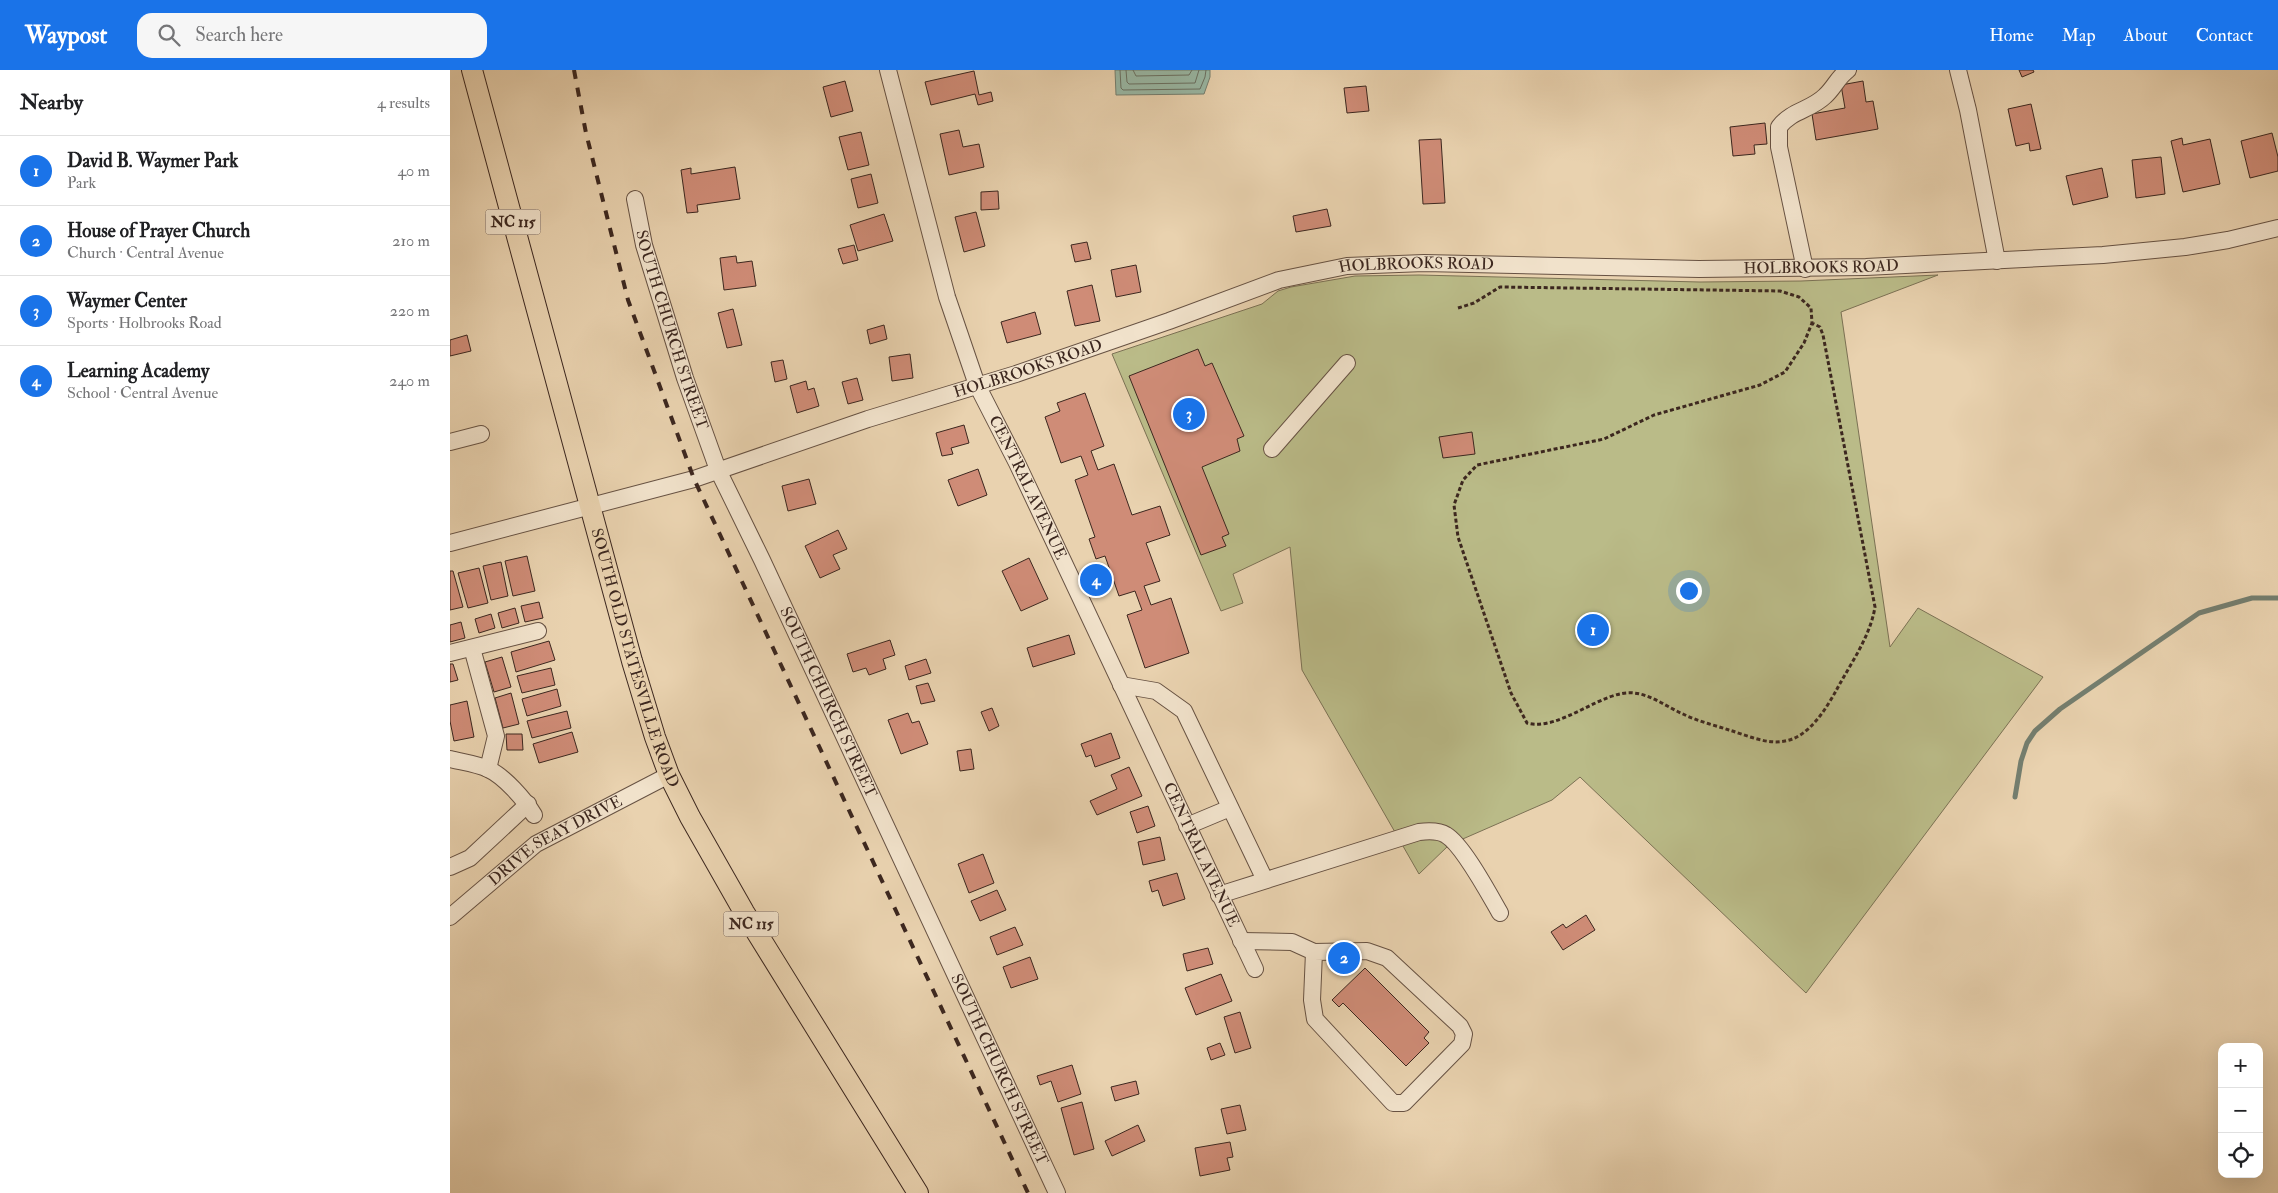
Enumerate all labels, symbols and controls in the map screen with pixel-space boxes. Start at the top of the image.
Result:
search box [137,13,487,58]
text: Waypost [25,20,107,51]
icon: search [155,21,183,49]
text: Search here [195,23,283,47]
text: Home [1989,24,2034,47]
text: Map [2062,24,2096,47]
text: About [2124,24,2168,47]
text: Contact [2196,24,2253,47]
text: Nearby [20,89,83,116]
text: 4 results [377,93,430,113]
text: David B. Waymer Park [67,149,238,173]
text: 1 [33,161,39,181]
text: 40 m [397,161,430,181]
text: Park [67,173,96,193]
road number: NC 115 [486,210,540,234]
text: House of Prayer Church [67,219,250,243]
street label: SOUTH CHURCH STREET [631,228,713,432]
text: 2 [32,231,40,251]
text: 210 m [392,231,430,251]
text: Church · Central Avenue [67,243,224,263]
street label: HOLBROOKS ROAD [1337,253,1494,278]
street label: HOLBROOKS ROAD [1743,255,1899,278]
text: Waymer Center [67,289,187,313]
text: 3 [33,301,39,321]
text: 220 m [390,301,430,321]
text: Sports · Holbrooks Road [67,313,222,333]
street label: HOLBROOKS ROAD [951,335,1105,402]
text: Learning Academy [67,359,209,383]
text: 4 [32,371,40,391]
text: 240 m [389,371,430,391]
text: School · Central Avenue [67,383,218,403]
pin: 3 [1173,395,1205,433]
street label: CENTRAL AVENUE [984,412,1071,563]
street label: SOUTH OLD STATESVILLE ROAD [587,526,684,791]
pin: 4 [1080,561,1112,599]
your location [1676,578,1702,604]
street label: SOUTH CHURCH STREET [775,604,881,801]
pin: 1 [1577,611,1609,649]
street label: CENTRAL AVENUE [1159,779,1244,930]
street label: DRIVE SEAY DRIVE [484,791,626,890]
road number: NC 115 [724,912,778,936]
pin: 2 [1328,939,1360,977]
street label: SOUTH CHURCH STREET [946,971,1053,1168]
map controls [2218,1043,2263,1178]
button: + [2218,1043,2263,1088]
button: − [2218,1088,2263,1133]
button: locate [2218,1133,2263,1178]

